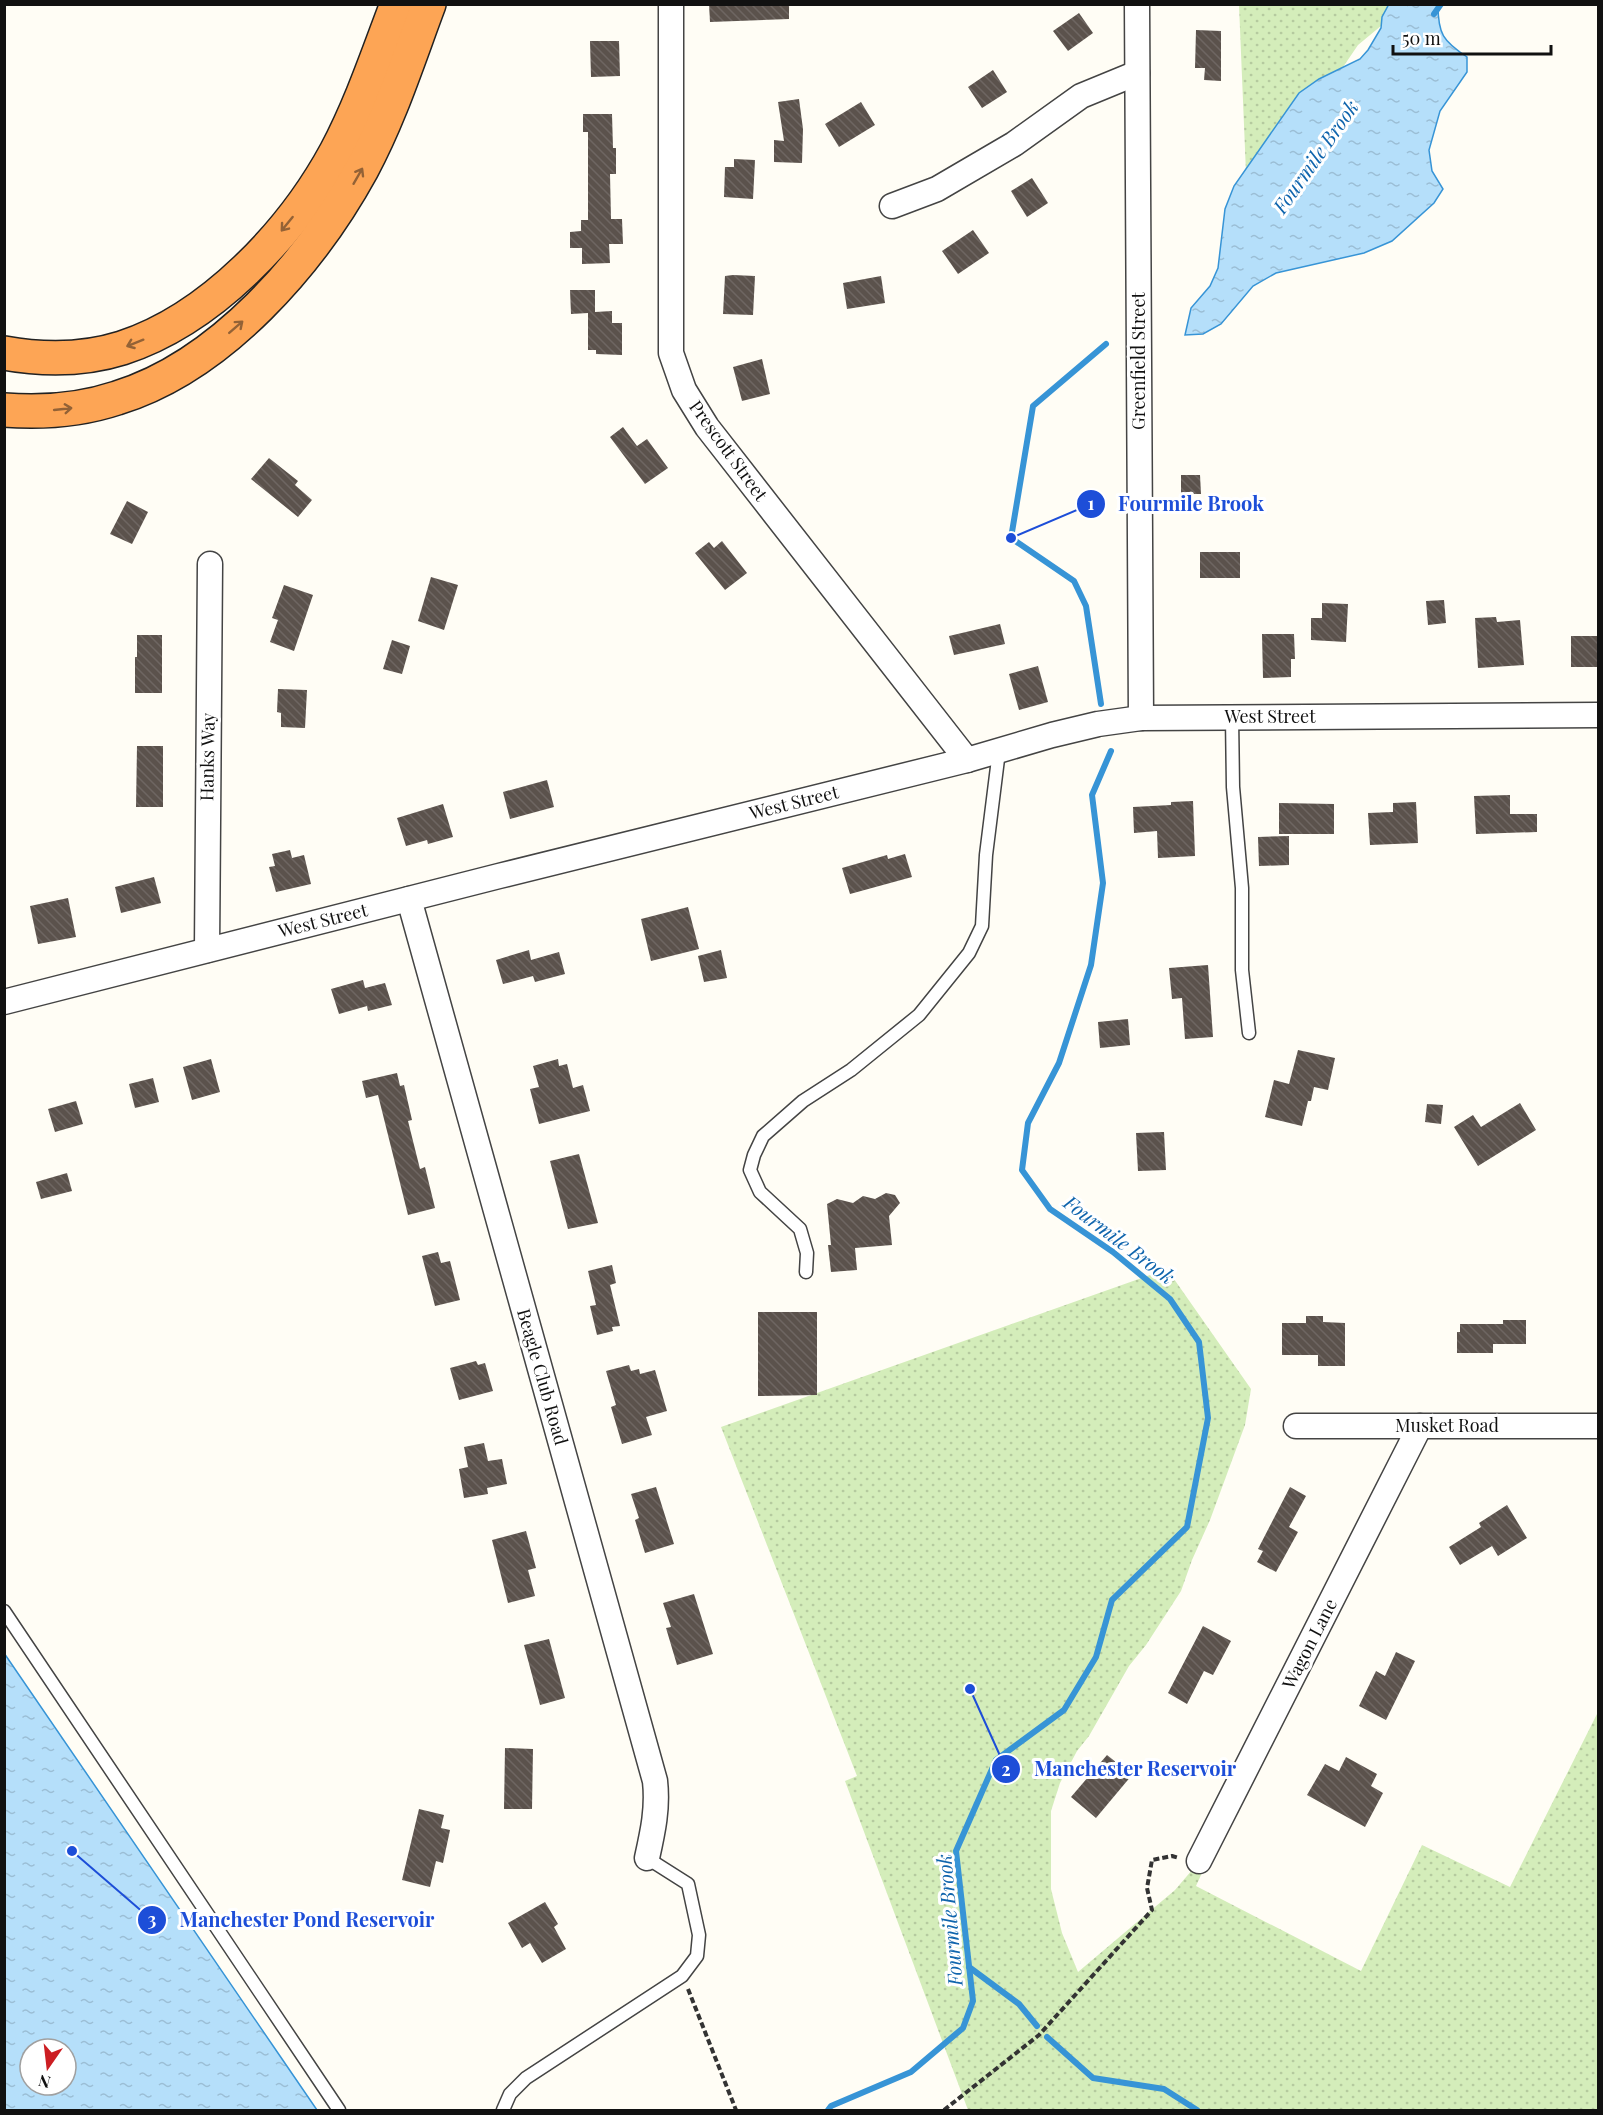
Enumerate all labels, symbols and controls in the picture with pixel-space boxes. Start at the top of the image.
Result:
scale bar [1393,18,1550,56]
text: 50 m [1402,26,1441,50]
water label: Fourmile Brook [1265,94,1364,219]
one-way arrow [352,168,364,185]
one-way arrow [280,216,294,231]
street label: Greenfield Street [1126,291,1150,430]
one-way arrow [228,320,244,333]
one-way arrow [126,338,145,349]
street label: Prescott Street [684,395,774,506]
one-way arrow [52,403,72,414]
callout: Fourmile Brook [1076,485,1276,523]
text: Fourmile Brook [1118,489,1264,516]
text: 1 [1088,491,1095,515]
street label: West Street [1223,704,1316,728]
street label: Hanks Way [194,713,220,801]
street label: West Street [746,779,841,825]
street label: West Street [275,897,370,943]
water label: Fourmile Brook [1058,1188,1181,1289]
street label: Beagle Club Road [512,1306,574,1448]
street label: Musket Road [1395,1413,1500,1437]
street label: Wagon Lane [1276,1594,1342,1694]
callout: Manchester Reservoir [991,1750,1248,1788]
text: Manchester Reservoir [1034,1754,1237,1781]
text: 2 [1001,1757,1011,1781]
water label: Fourmile Brook [929,1853,968,1988]
callout: Manchester Pond Reservoir [137,1901,447,1939]
text: Manchester Pond Reservoir [180,1905,435,1932]
text: 3 [148,1907,157,1931]
north arrow [18,2037,78,2097]
text: N [36,2070,52,2094]

